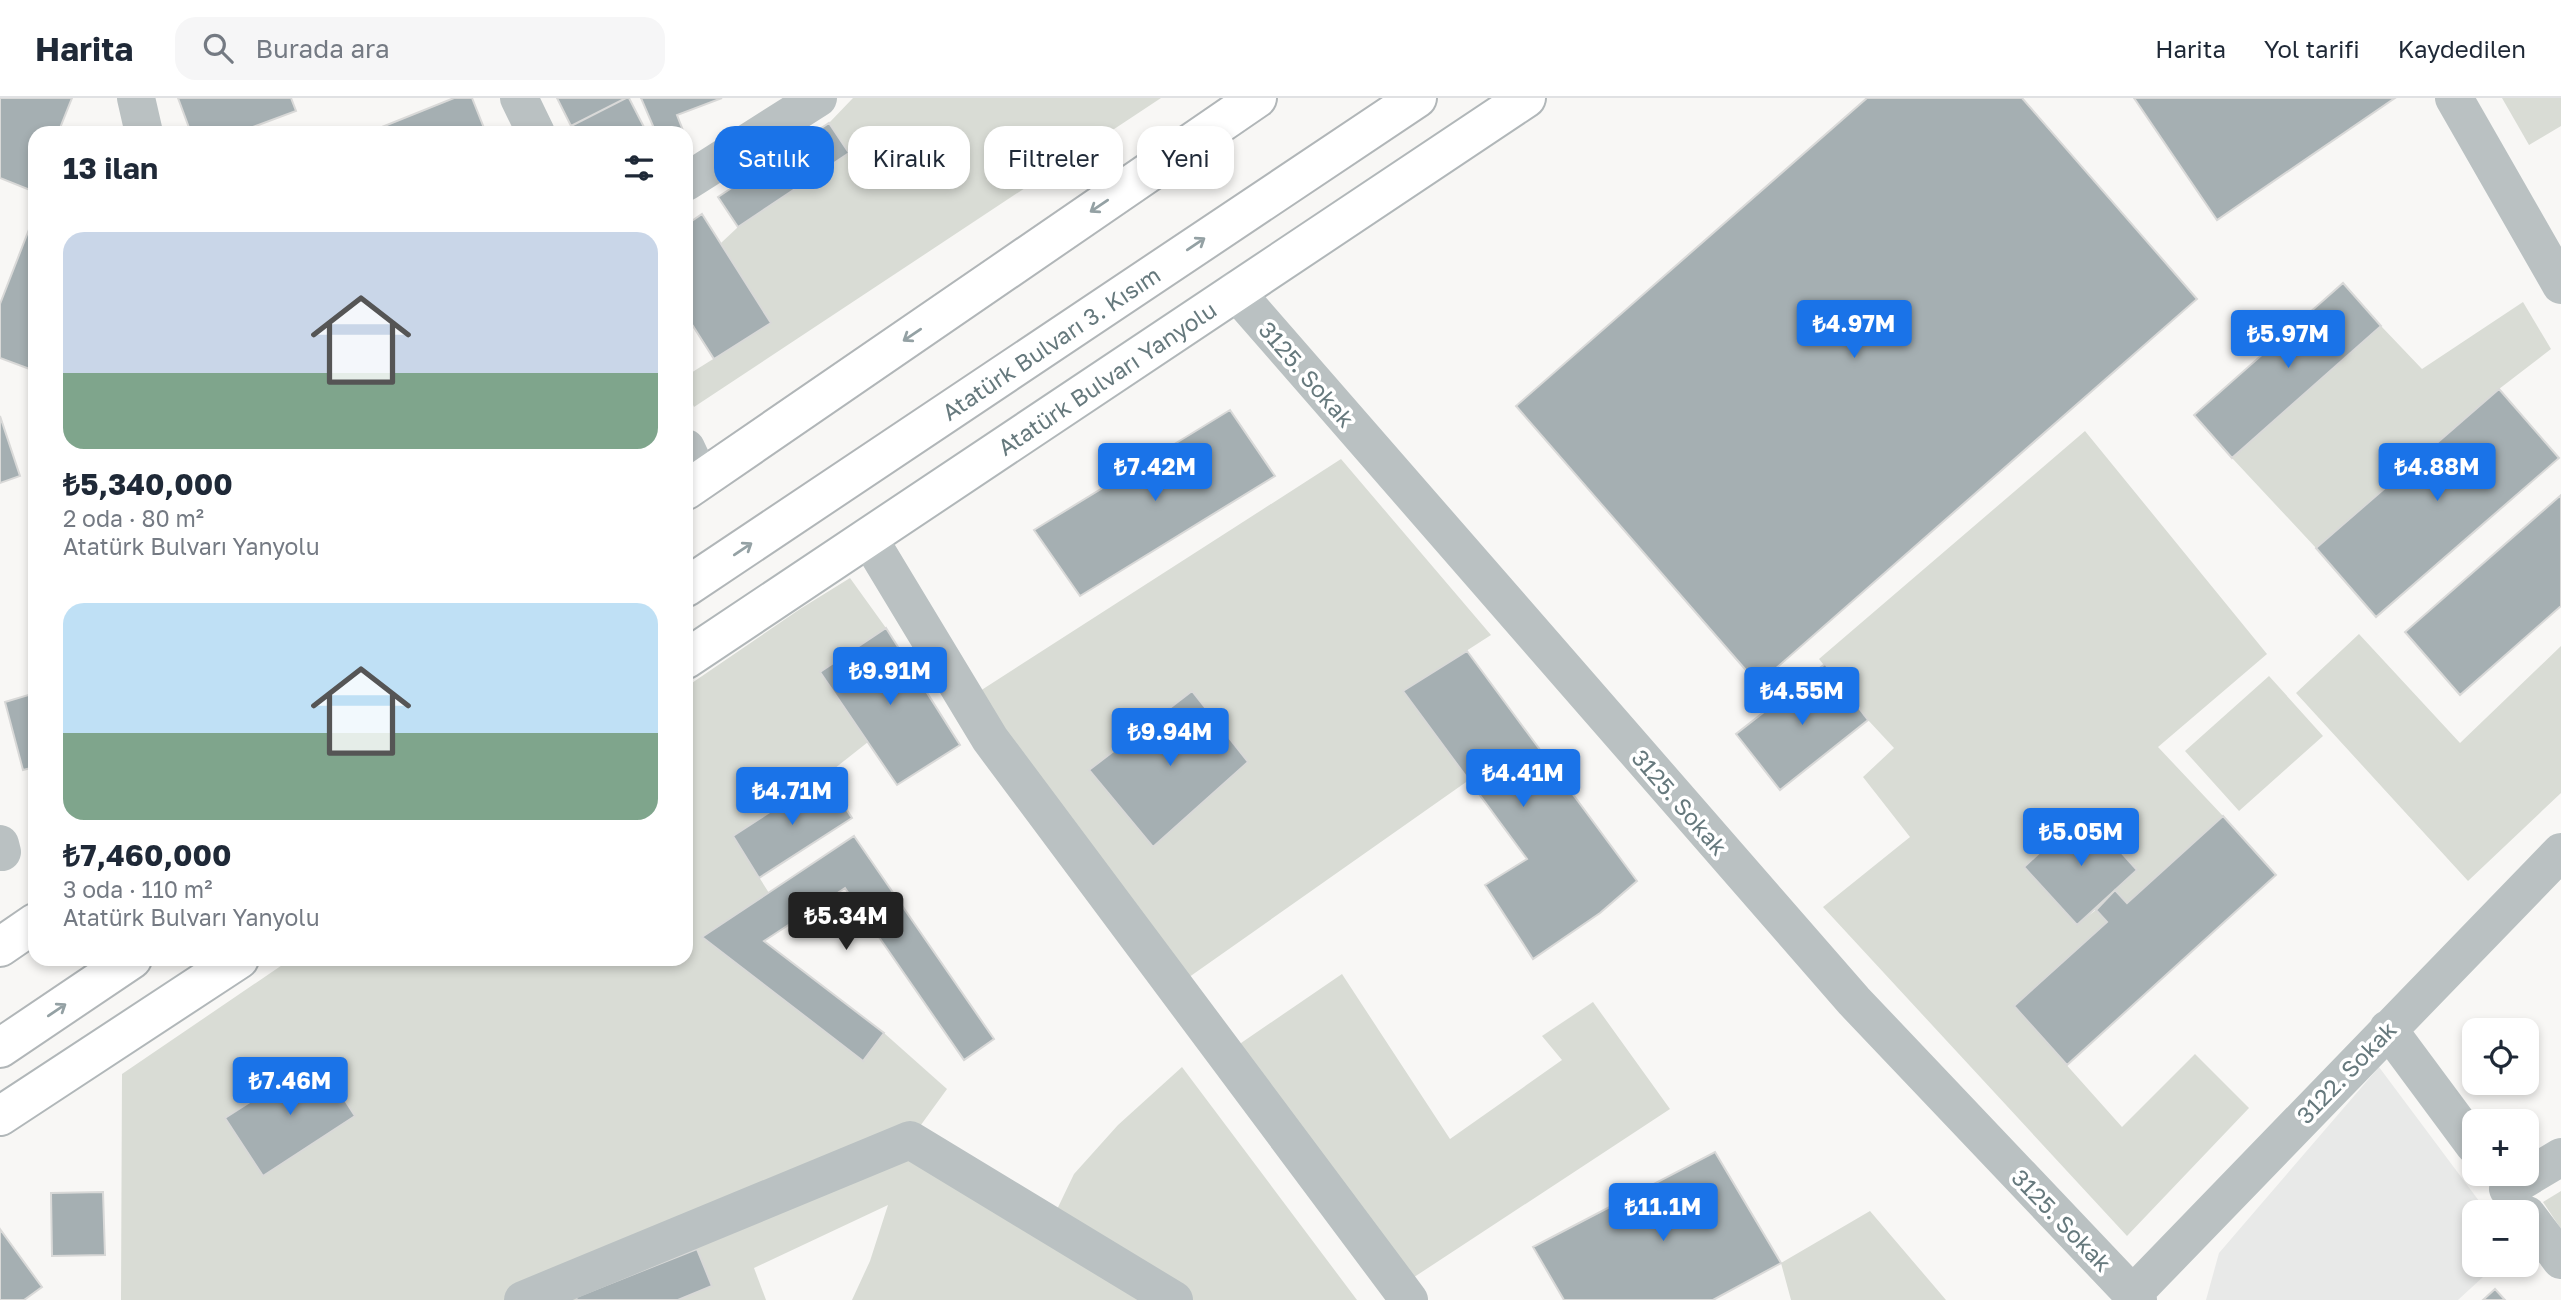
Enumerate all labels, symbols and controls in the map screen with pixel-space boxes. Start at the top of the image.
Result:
search box [175,17,665,80]
text: Harita [35,29,133,68]
icon: search [199,29,237,67]
text: Burada ara [255,33,390,64]
text: Harita [2155,34,2226,63]
text: Yol tarifi [2264,34,2360,63]
text: Kaydedilen [2398,34,2526,63]
chip: Satılık [714,126,834,189]
chip: Kiralık [848,126,970,189]
chip: Filtreler [984,126,1123,189]
chip: Yeni [1137,126,1234,189]
icon: filters [620,149,658,187]
text: 13 ilan [63,150,158,186]
one-way arrow [1090,199,1109,213]
one-way arrow [1186,237,1205,251]
street label: Atatürk Bulvarı 3. Kısım [936,260,1165,426]
icon: home [298,277,424,403]
street label: Atatürk Bulvarı Yanyolu [992,295,1221,461]
pin: ₺4.97M [1797,300,1911,360]
text: ₺4.97M [1813,309,1895,337]
pin: ₺5.97M [2231,310,2345,370]
street label: 3125. Sokak [1253,315,1361,433]
text: ₺5.97M [2247,319,2329,347]
one-way arrow [903,328,922,342]
pin: ₺7.42M [1098,444,1212,503]
pin: ₺4.88M [2380,444,2494,503]
text: ₺7.42M [1114,452,1196,480]
text: ₺4.88M [2395,452,2479,480]
text: ₺5,340,000 [63,466,233,502]
text: 2 oda · 80 m² [63,504,204,532]
text: Atatürk Bulvarı Yanyolu [63,532,320,560]
one-way arrow [732,541,752,555]
icon: home [298,648,424,774]
pin: ₺9.91M [833,648,947,707]
text: ₺9.91M [849,656,931,684]
pin: ₺4.55M [1745,668,1859,727]
text: ₺4.55M [1760,676,1844,704]
pin: ₺9.94M [1113,708,1227,768]
text: ₺9.94M [1128,717,1212,745]
street label: 3125. Sokak [1626,743,1734,861]
pin: ₺4.41M [1466,750,1580,809]
text: ₺4.41M [1482,758,1564,786]
pin: ₺4.71M [735,768,849,827]
text: ₺4.71M [752,776,832,804]
pin: ₺5.05M [2024,808,2138,868]
text: ₺5.05M [2039,817,2123,845]
text: ₺7,460,000 [63,837,232,873]
text: 3 oda · 110 m² [63,875,213,903]
pin: ₺5.34M [789,892,903,952]
text: ₺5.34M [804,901,888,929]
text: Atatürk Bulvarı Yanyolu [63,903,320,931]
one-way arrow [46,1003,66,1017]
street label: 3122. Sokak [2290,1015,2402,1129]
map controls [2462,1018,2539,1277]
button: locate [2462,1018,2539,1095]
pin: ₺7.46M [233,1058,347,1117]
text: ₺7.46M [249,1066,331,1094]
button: + [2462,1109,2539,1186]
street label: 3125. Sokak [2006,1163,2118,1277]
pin: ₺11.1M [1606,1184,1720,1243]
text: ₺11.1M [1625,1192,1701,1220]
button: − [2462,1200,2539,1277]

